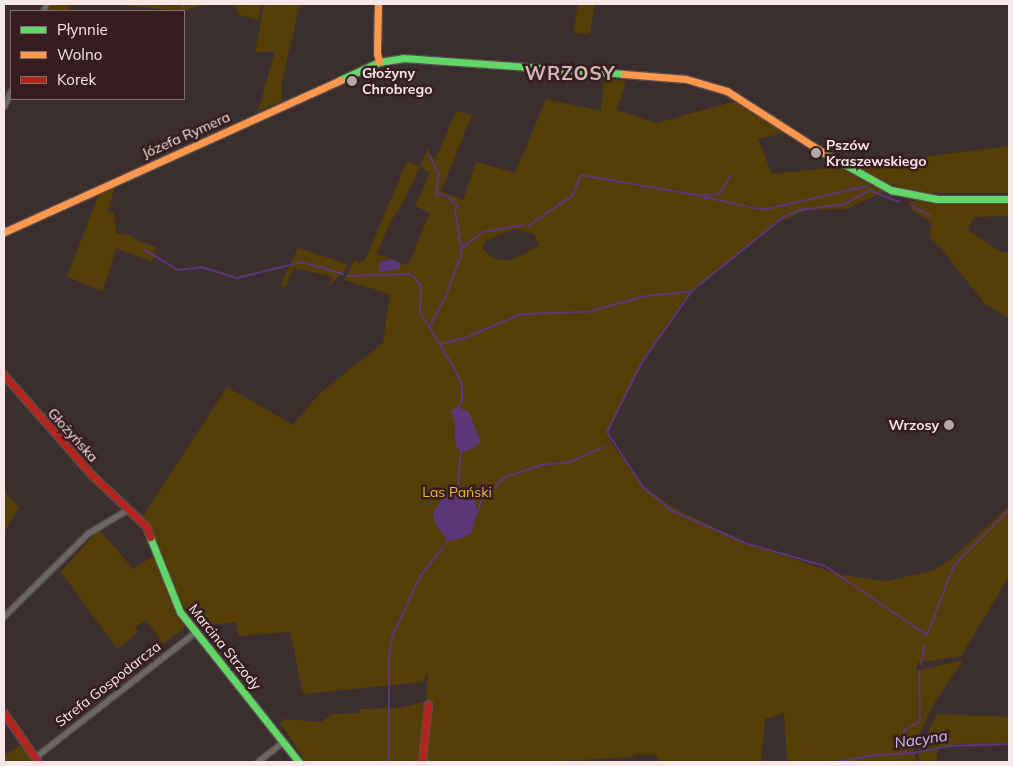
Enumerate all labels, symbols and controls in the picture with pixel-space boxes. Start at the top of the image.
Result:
legend [10,10,185,100]
text: Płynnie [57,20,108,39]
text: Wolno [57,45,102,64]
district label: WRZOSY [524,63,616,85]
place label: Głożyny Chrobrego [362,65,432,98]
text: Korek [57,70,96,89]
marker: Głożyny Chrobrego [346,75,358,87]
street label: Józefa Rymera [139,108,233,162]
place label: Pszów Kraszewskiego [826,137,926,170]
marker: Pszów Kraszewskiego [810,147,822,159]
street label: Głożyńska [44,405,102,465]
place label: Wrzosy [889,417,939,433]
marker: Wrzosy [943,419,955,431]
park label: Las Pański [422,484,492,500]
street label: Marcina Strzody [185,601,265,693]
street label: Strefa Gospodarcza [52,638,164,730]
water label: Nacyna [893,726,949,752]

